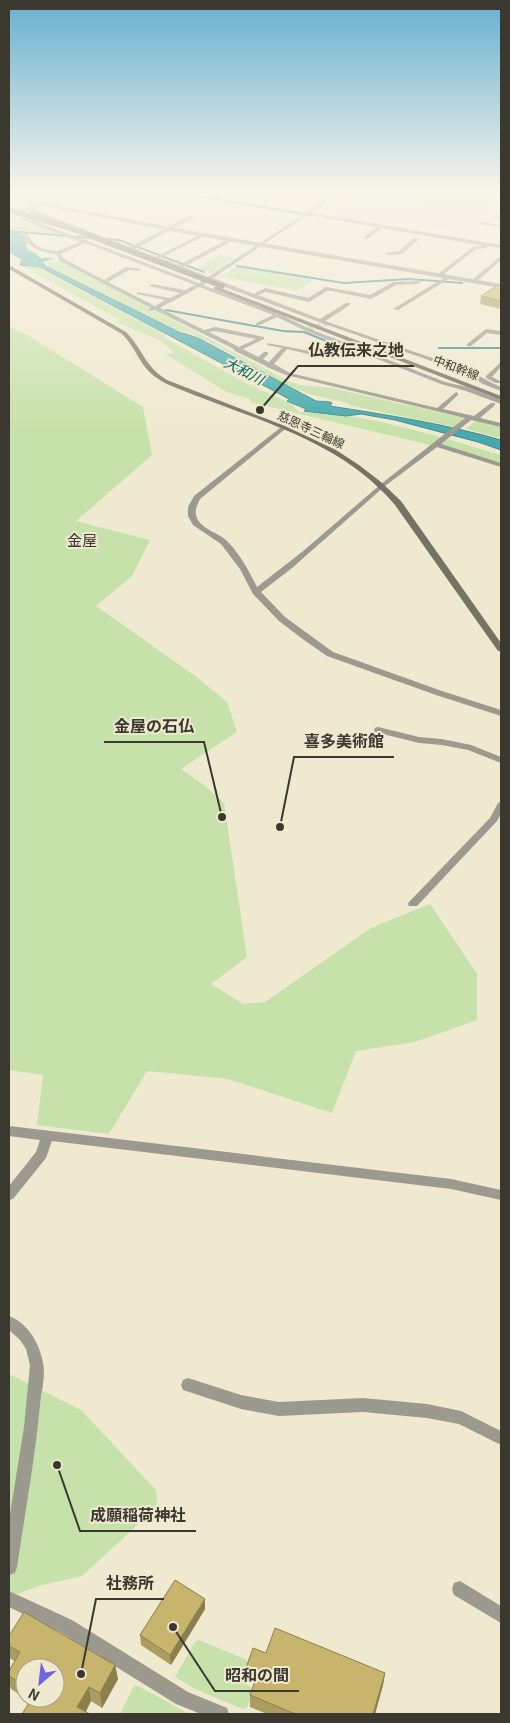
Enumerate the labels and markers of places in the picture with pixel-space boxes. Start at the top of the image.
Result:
callout: 仏教伝来之地 [298,335,414,366]
callout: 金屋の石仏 [104,711,204,742]
callout: 喜多美術館 [294,726,394,757]
callout: 成願稲荷神社 [80,1500,196,1531]
callout: 社務所 [96,1568,164,1599]
callout: 昭和の間 [215,1660,299,1691]

